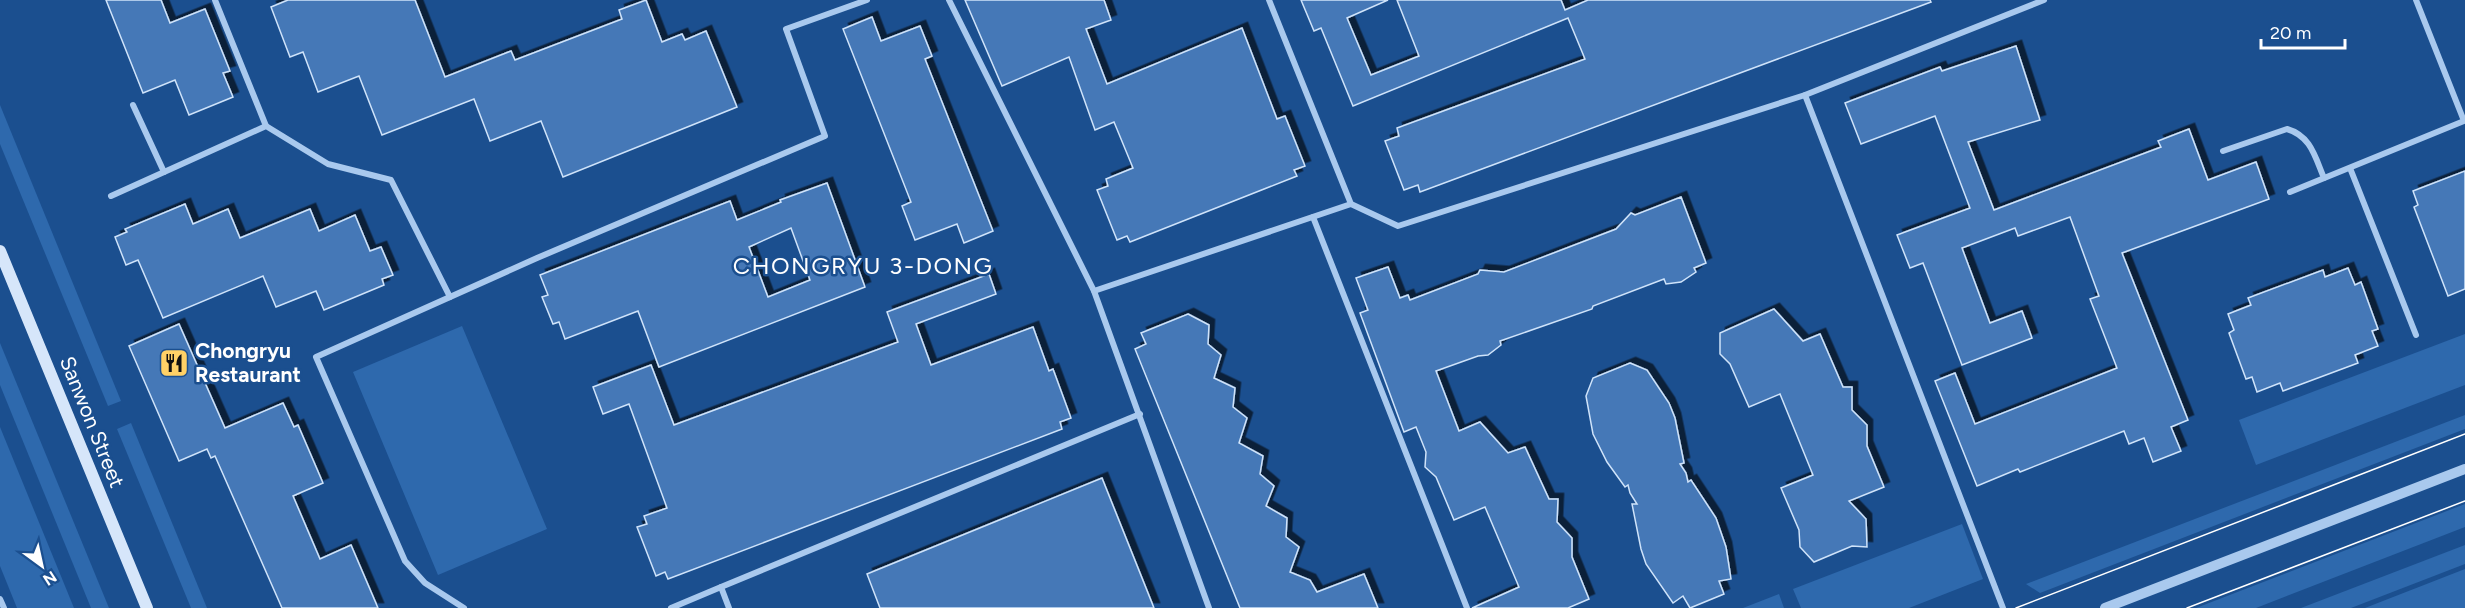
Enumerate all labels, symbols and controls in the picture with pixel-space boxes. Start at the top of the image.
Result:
scale bar [2261,12,2345,50]
text: 20 m [2270,22,2311,44]
district label: CHONGRYU 3-DONG [733,251,993,280]
place label: Chongryu Restaurant [195,338,301,387]
restaurant icon: Chongryu Restaurant [158,347,190,379]
street label: Sanwon Street [55,353,130,491]
north arrow [12,536,72,596]
text: N [40,567,60,589]

